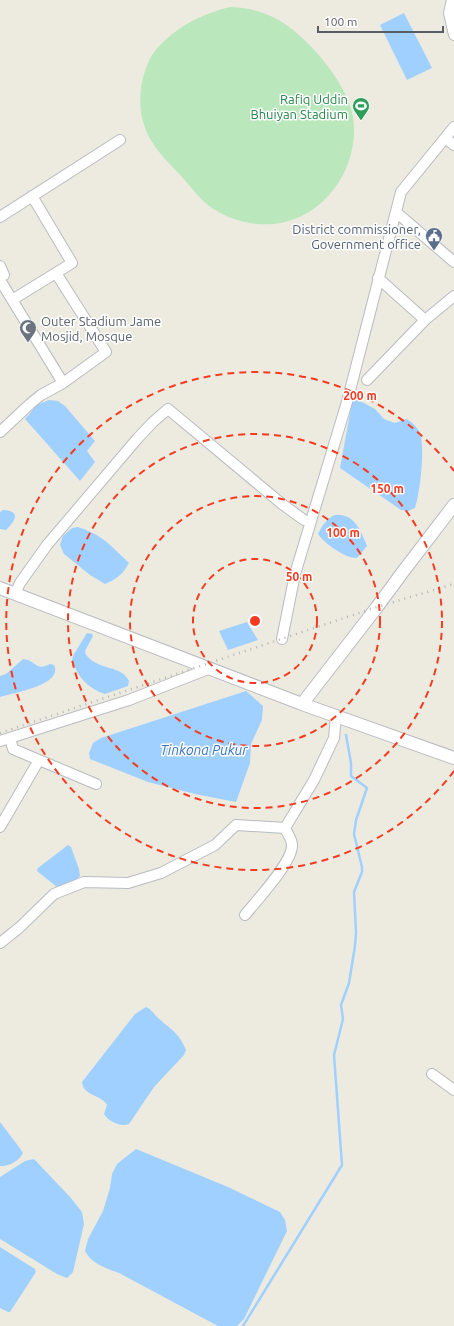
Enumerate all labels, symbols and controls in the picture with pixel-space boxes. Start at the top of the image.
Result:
scale bar [318,8,443,34]
text: 100 m [324,15,357,28]
place label: Rafiq Uddin Bhuiyan Stadium [250,92,348,121]
sports icon: Rafiq Uddin Bhuiyan Stadium [351,96,371,121]
place label: District commissioner, Government office [292,222,421,251]
public building icon: District commissioner, Government office [424,226,444,251]
place label: Outer Stadium Jame Mosjid, Mosque [41,314,161,344]
mosque icon: Outer Stadium Jame Mosjid, Mosque [18,318,38,343]
text: 200 m [343,389,377,402]
text: 150 m [370,482,404,495]
text: 100 m [326,526,360,539]
text: 50 m [286,570,312,583]
centre of rings [248,614,262,628]
water label: Tinkona Pukur [160,742,248,758]

